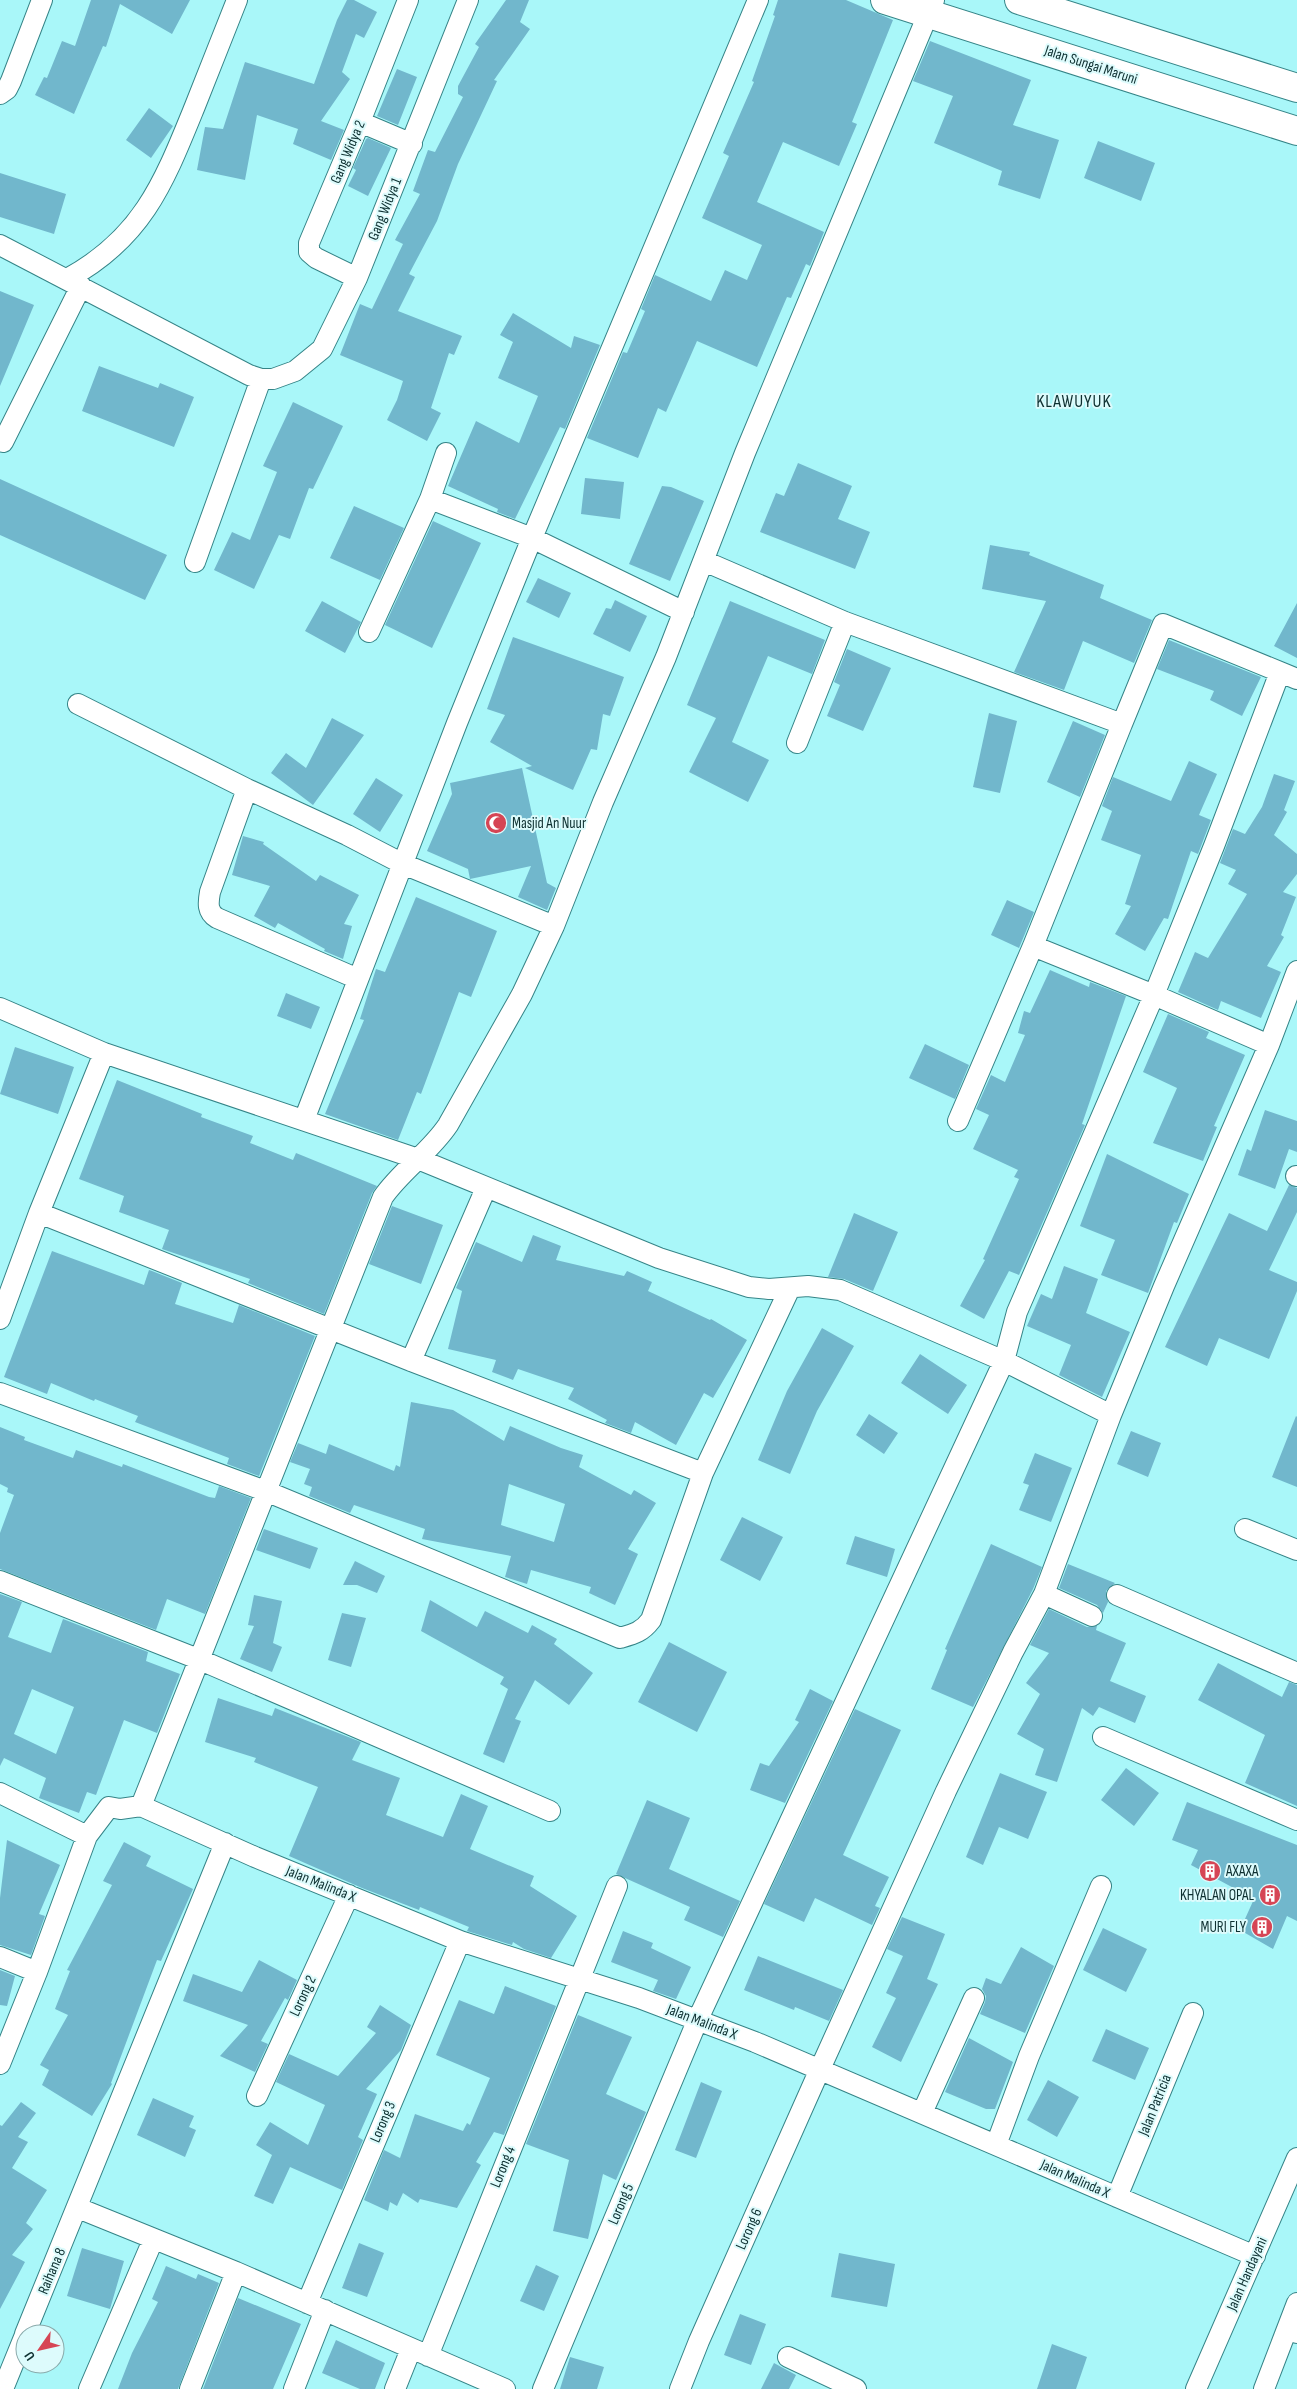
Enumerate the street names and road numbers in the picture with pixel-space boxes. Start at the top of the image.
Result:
street label: Jalan Sungai Maruni [1041,41,1140,89]
street label: Gang Widya 2 [326,118,370,186]
street label: Gang Widya 1 [364,174,406,243]
street label: Jalan Malinda X [282,1861,359,1907]
street label: Lorong 2 [285,1973,321,2019]
street label: Jalan Malinda X [663,2000,741,2044]
street label: Jalan Patricia [1134,2071,1176,2139]
street label: Lorong 3 [366,2099,400,2145]
street label: Lorong 4 [486,2144,520,2190]
street label: Jalan Malinda X [1036,2155,1113,2203]
street label: Lorong 5 [604,2181,638,2227]
street label: Lorong 6 [732,2205,766,2253]
street label: Jalan Handayani [1222,2234,1272,2315]
street label: Raihana 8 [34,2245,70,2297]

